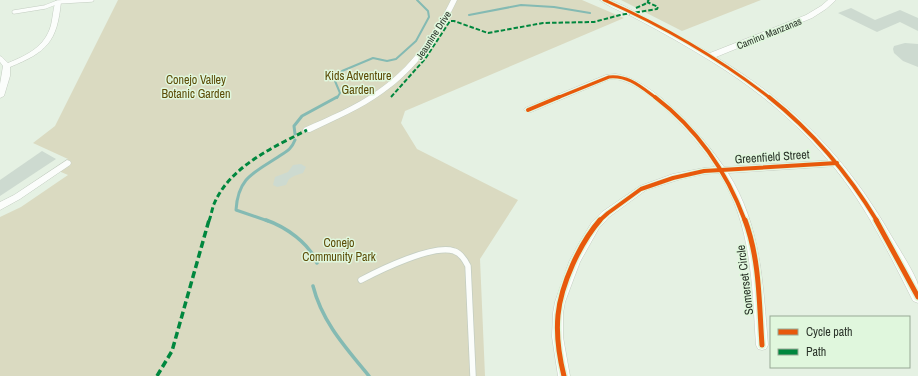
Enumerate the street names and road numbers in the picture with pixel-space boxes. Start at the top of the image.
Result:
street label: Jeaunine Drive [413,8,454,62]
street label: Camino Manzanas [735,15,804,52]
street label: Greenfield Street [734,146,810,168]
street label: Somerset Circle [733,244,757,316]

